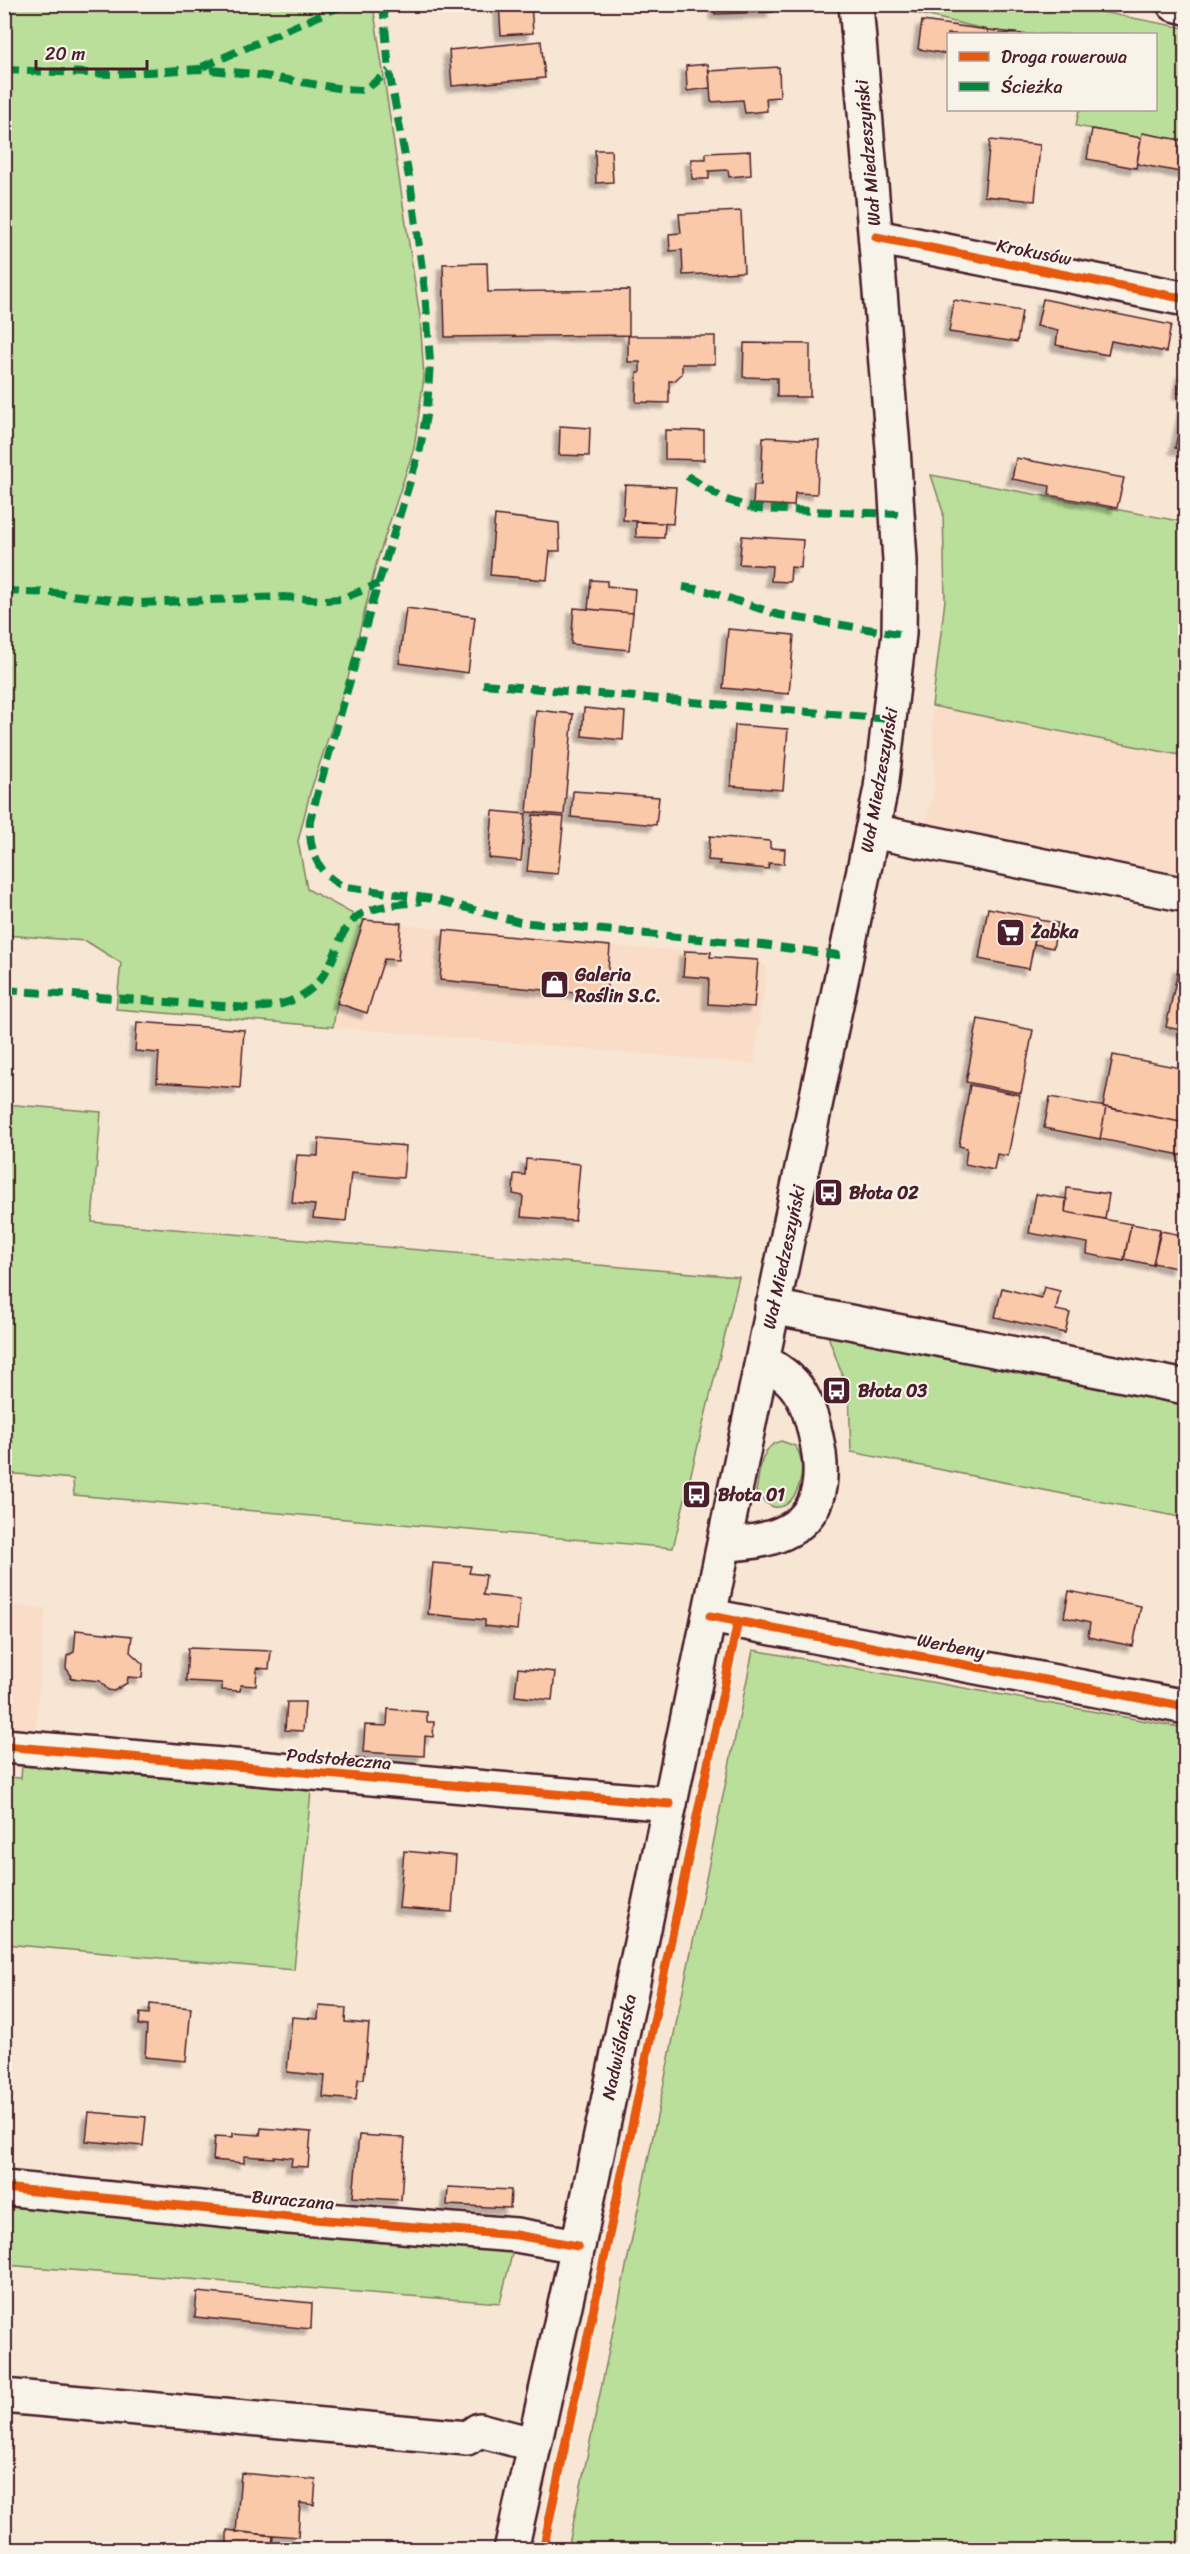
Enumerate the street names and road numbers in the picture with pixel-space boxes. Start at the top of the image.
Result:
street label: Wał Miedzeszyński [846,78,890,227]
street label: Krokusów [994,229,1075,275]
street label: Wał Miedzeszyński [851,704,908,855]
street label: Wał Miedzeszyński [753,1181,815,1332]
street label: Werbeny [914,1624,988,1668]
street label: Podstołeczna [285,1738,393,1780]
street label: Nadwiślańska [592,1991,646,2103]
street label: Buraczana [250,2180,336,2220]

